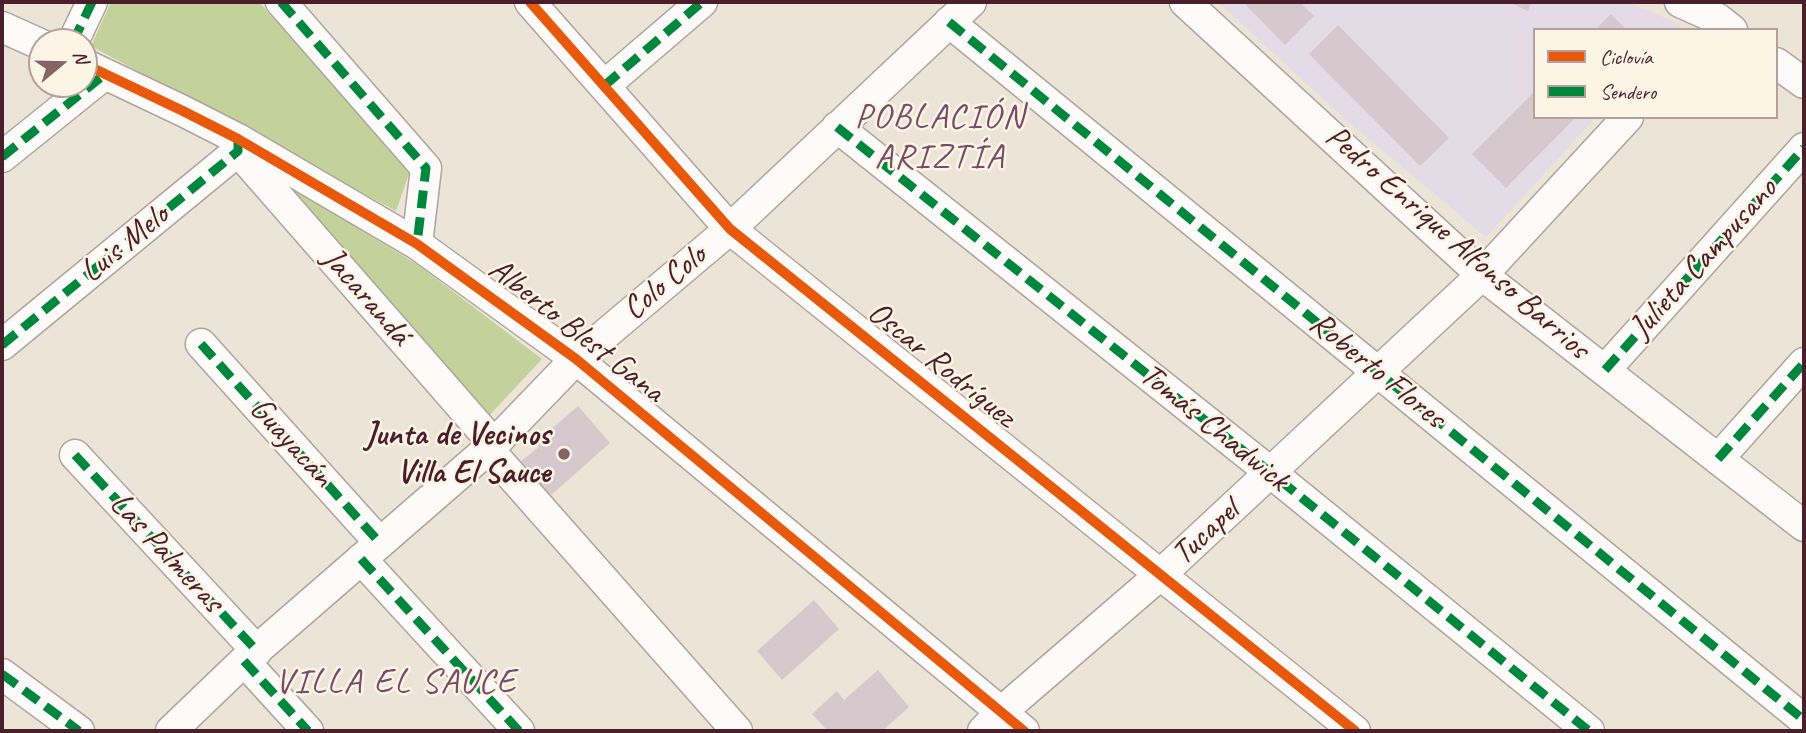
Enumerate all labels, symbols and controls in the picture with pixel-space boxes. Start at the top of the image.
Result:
north arrow [28,28,98,98]
legend [1533,28,1778,119]
text: Ciclovía [1600,44,1652,70]
text: N [68,47,94,66]
text: Sendero [1600,79,1656,105]
district label: POBLACIÓN ARIZTÍA [856,97,1024,179]
street label: Pedro Enrique Alfonso Barrios [1317,117,1597,369]
street label: Julieta Campusano [1622,171,1786,347]
street label: Luis Melo [73,196,177,292]
street label: Colo Colo [615,237,715,329]
street label: Jacarandá [313,240,419,354]
street label: Alberto Blest Gana [480,250,672,412]
street label: Oscar Rodríguez [859,293,1023,437]
street label: Roberto Flores [1301,304,1453,438]
street label: Tomás Chadwick [1131,356,1297,500]
street label: Guayacán [240,390,342,496]
place label: Junta de Vecinos Villa El Sauce [365,415,550,493]
marker: Junta de Vecinos Villa El Sauce [556,446,572,462]
street label: Las Palmeras [101,485,231,621]
street label: Tucapel [1164,492,1248,574]
district label: VILLA EL SAUCE [277,662,515,704]

